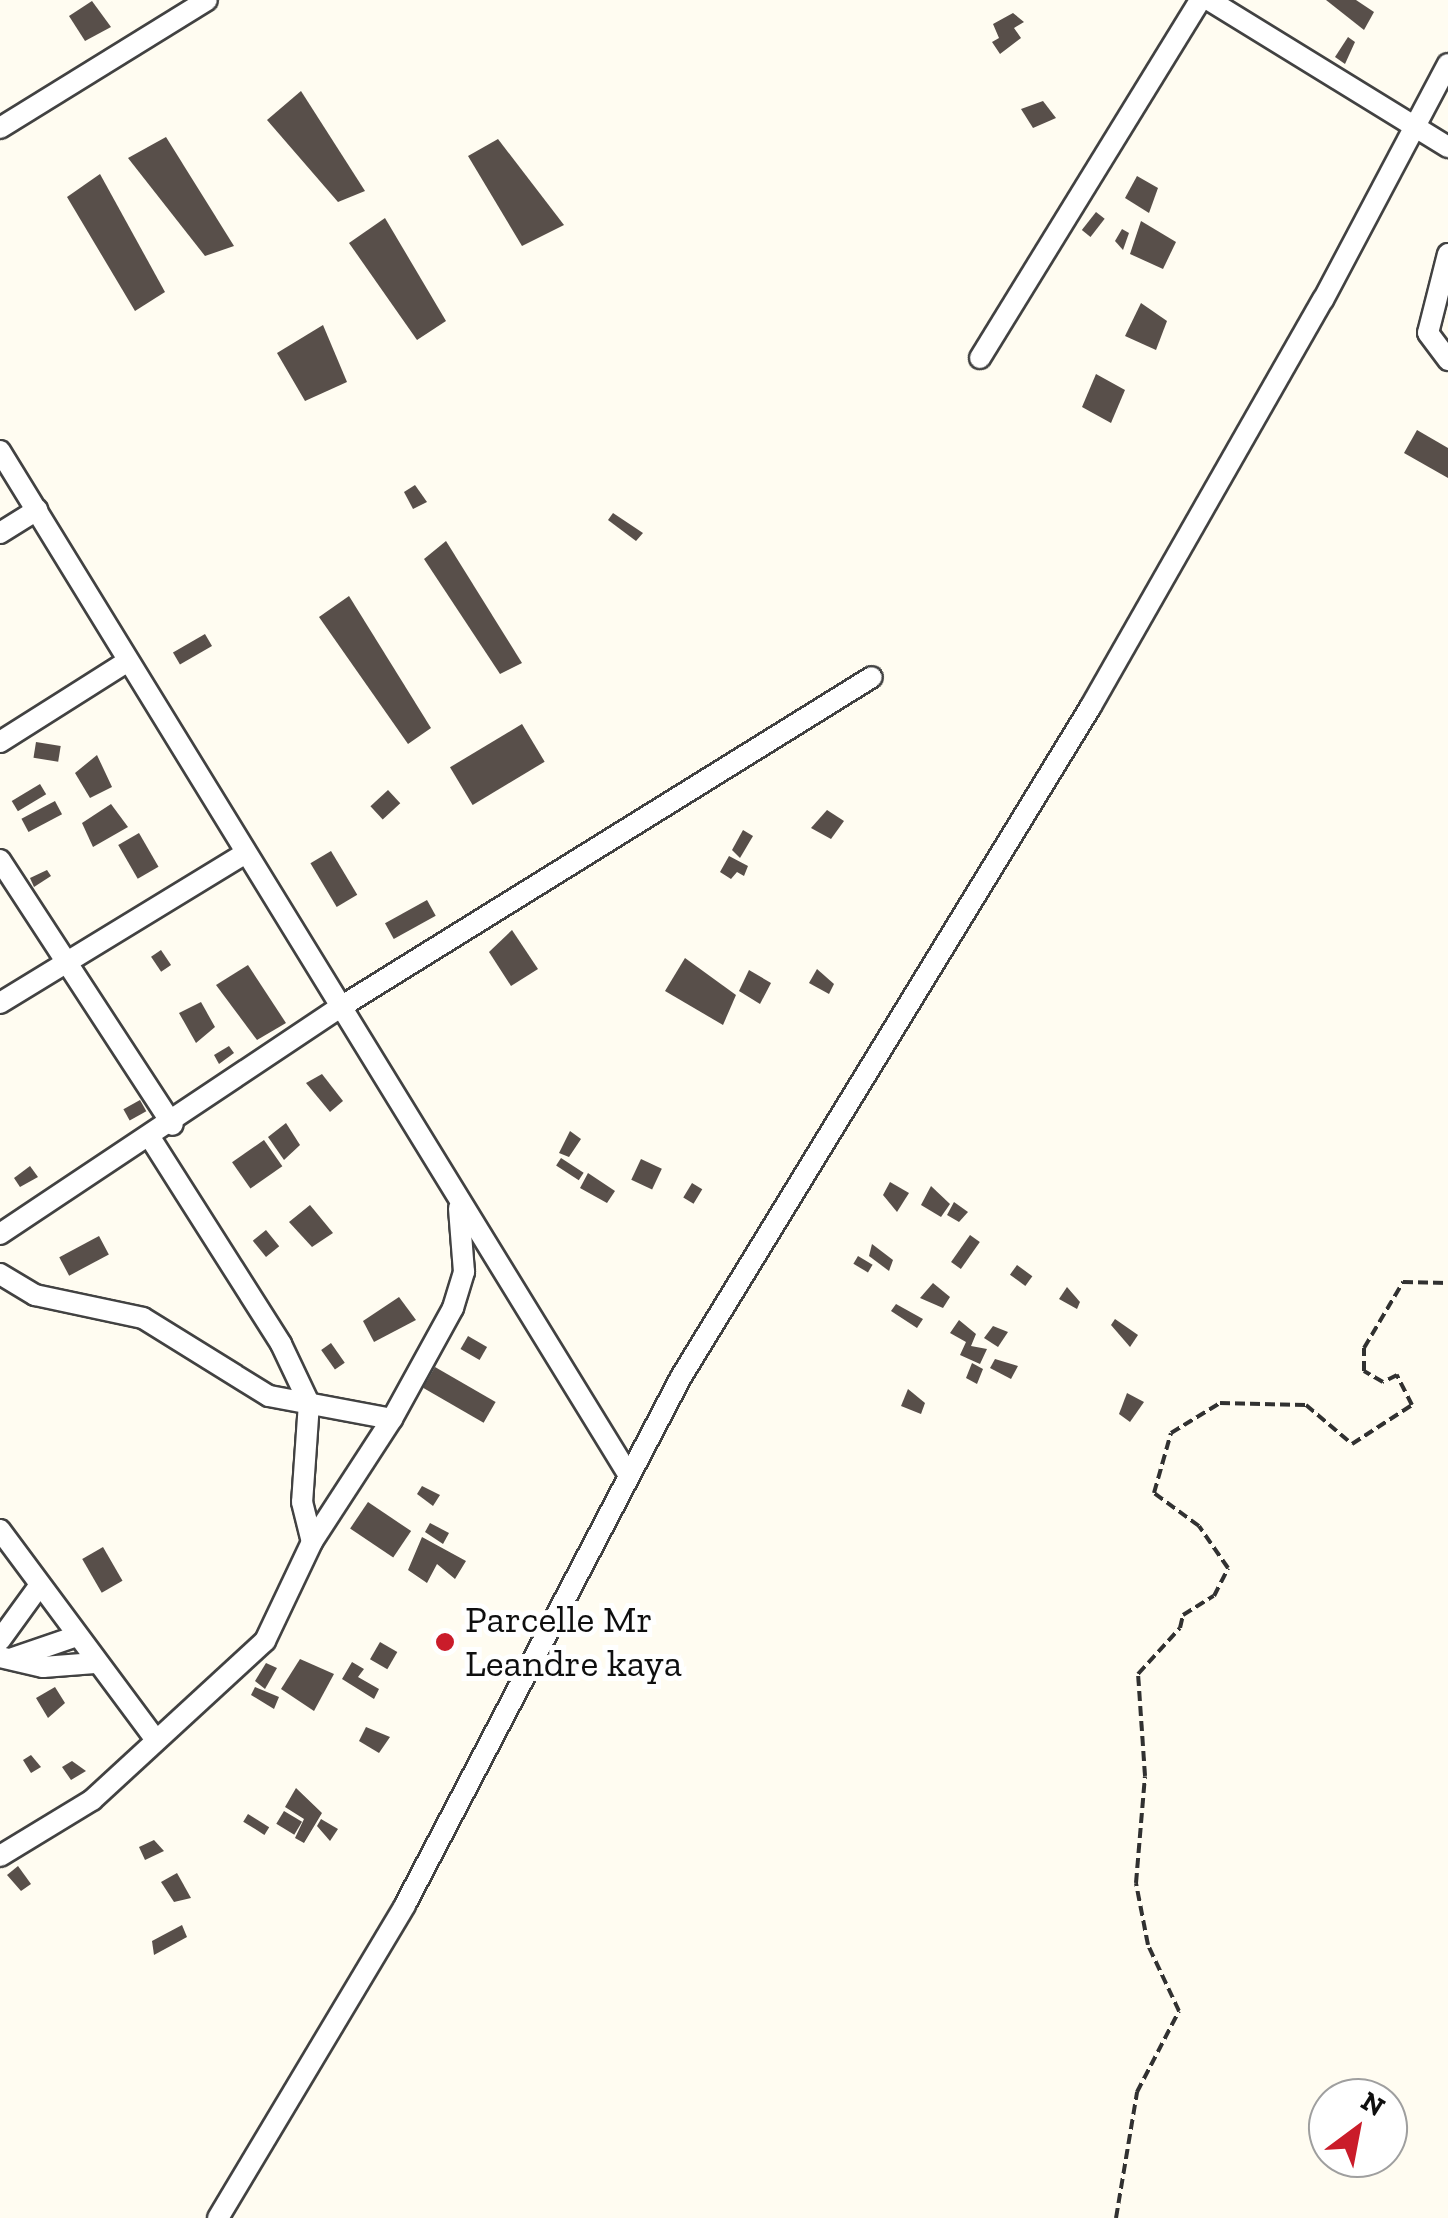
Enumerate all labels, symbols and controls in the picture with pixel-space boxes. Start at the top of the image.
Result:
place label: Parcelle Mr Leandre kaya [465,1597,682,1686]
marker: Parcelle Mr Leandre kaya [434,1631,456,1653]
north arrow [1308,2078,1408,2178]
text: N [1355,2084,1391,2123]

